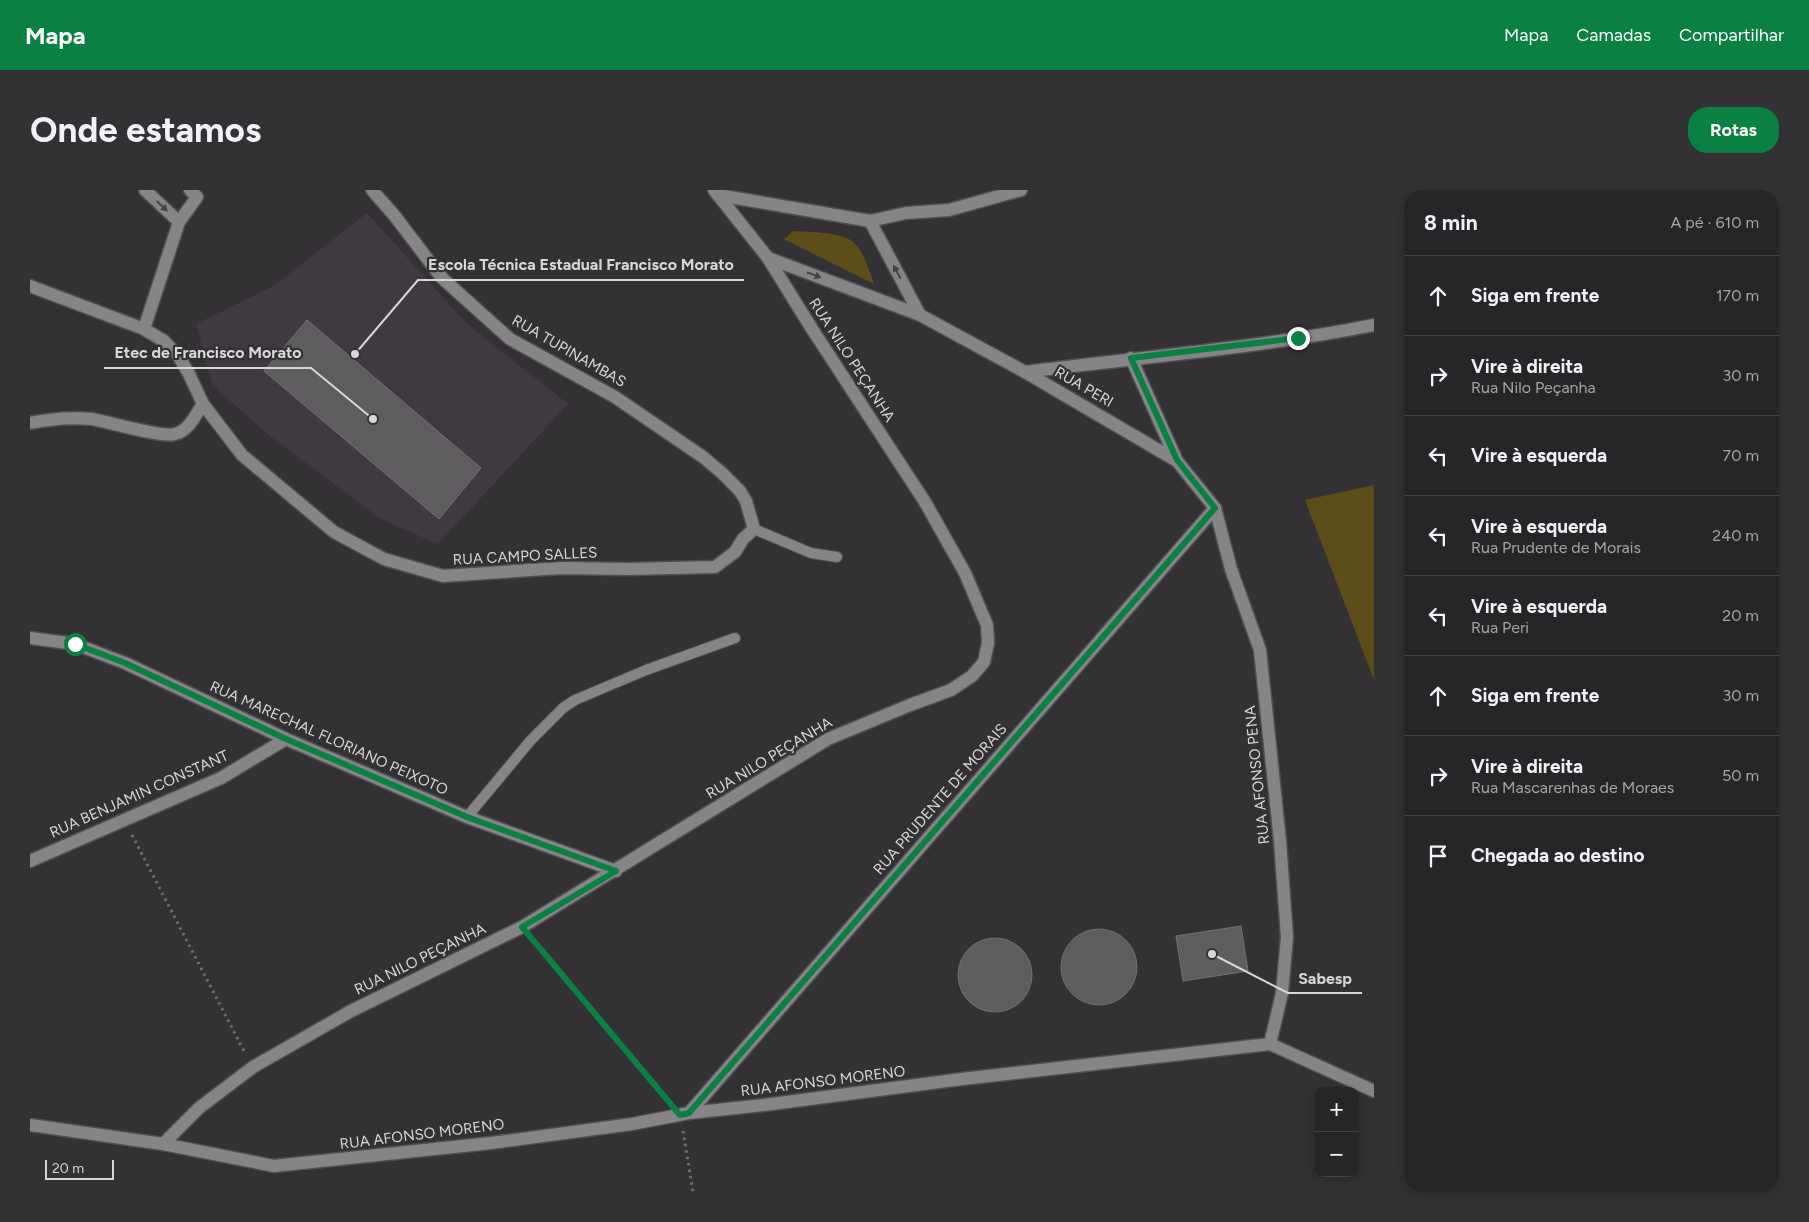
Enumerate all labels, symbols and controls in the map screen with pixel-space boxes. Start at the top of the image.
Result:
text: Mapa [25,21,86,50]
text: Mapa [1504,24,1548,46]
text: Camadas [1576,24,1651,46]
text: Compartilhar [1679,24,1784,46]
button: Rotas [1688,107,1779,153]
text: Onde estamos [30,109,261,151]
one-way arrow [156,200,168,212]
text: 8 min [1424,210,1478,235]
text: A pé · 610 m [1671,213,1759,232]
callout: Escola Técnica Estadual Francisco Morato [418,249,744,280]
text: Escola Técnica Estadual Francisco Morato [428,255,734,274]
one-way arrow [893,264,901,279]
one-way arrow [807,271,822,279]
icon: ahead [1424,282,1452,310]
text: Siga em frente [1471,284,1599,307]
text: 170 m [1716,286,1759,305]
street label: RUA NILO PEÇANHA [805,295,899,425]
street label: RUA TUPINAMBAS [509,311,629,391]
route end [1287,327,1310,350]
callout: Etec de Francisco Morato [104,337,311,368]
text: Etec de Francisco Morato [114,343,302,362]
text: Vire à direita [1471,355,1583,378]
icon: right [1424,362,1452,390]
street label: RUA PERI [1051,363,1117,411]
text: 30 m [1722,366,1759,385]
text: Rua Nilo Peçanha [1471,378,1596,397]
icon: left [1424,442,1452,470]
text: Vire à esquerda [1471,444,1607,467]
text: 70 m [1723,446,1759,465]
text: Vire à esquerda [1471,515,1607,538]
icon: left [1424,522,1452,550]
text: 240 m [1712,526,1759,545]
text: Rua Prudente de Morais [1471,538,1641,557]
street label: RUA CAMPO SALLES [452,543,598,569]
text: Vire à esquerda [1471,595,1607,618]
icon: left [1424,602,1452,630]
text: 20 m [1722,606,1759,625]
text: Rua Peri [1471,618,1529,637]
route start [64,633,87,656]
street label: RUA MARECHAL FLORIANO PEIXOTO [207,677,451,799]
icon: ahead [1424,682,1452,710]
text: Siga em frente [1471,684,1599,707]
text: 30 m [1722,686,1759,705]
street label: RUA AFONSO PENA [1241,705,1273,845]
street label: RUA NILO PEÇANHA [703,713,835,803]
street label: RUA PRUDENTE DE MORAIS [869,720,1011,878]
street label: RUA BENJAMIN CONSTANT [47,746,232,842]
text: Vire à direita [1471,755,1583,778]
icon: right [1424,762,1452,790]
text: 50 m [1722,766,1759,785]
text: Rua Mascarenhas de Moraes [1471,778,1674,797]
icon: arrive [1424,842,1452,870]
text: Chegada ao destino [1471,844,1644,867]
street label: RUA NILO PEÇANHA [351,919,489,999]
callout: Sabesp [1288,962,1362,993]
text: Sabesp [1298,969,1352,988]
street label: RUA AFONSO MORENO [740,1062,906,1100]
map controls [1314,1087,1359,1177]
button: + [1314,1087,1359,1132]
street label: RUA AFONSO MORENO [339,1115,505,1153]
button: − [1314,1132,1359,1177]
scale bar [45,1157,114,1180]
text: 20 m [52,1160,84,1177]

